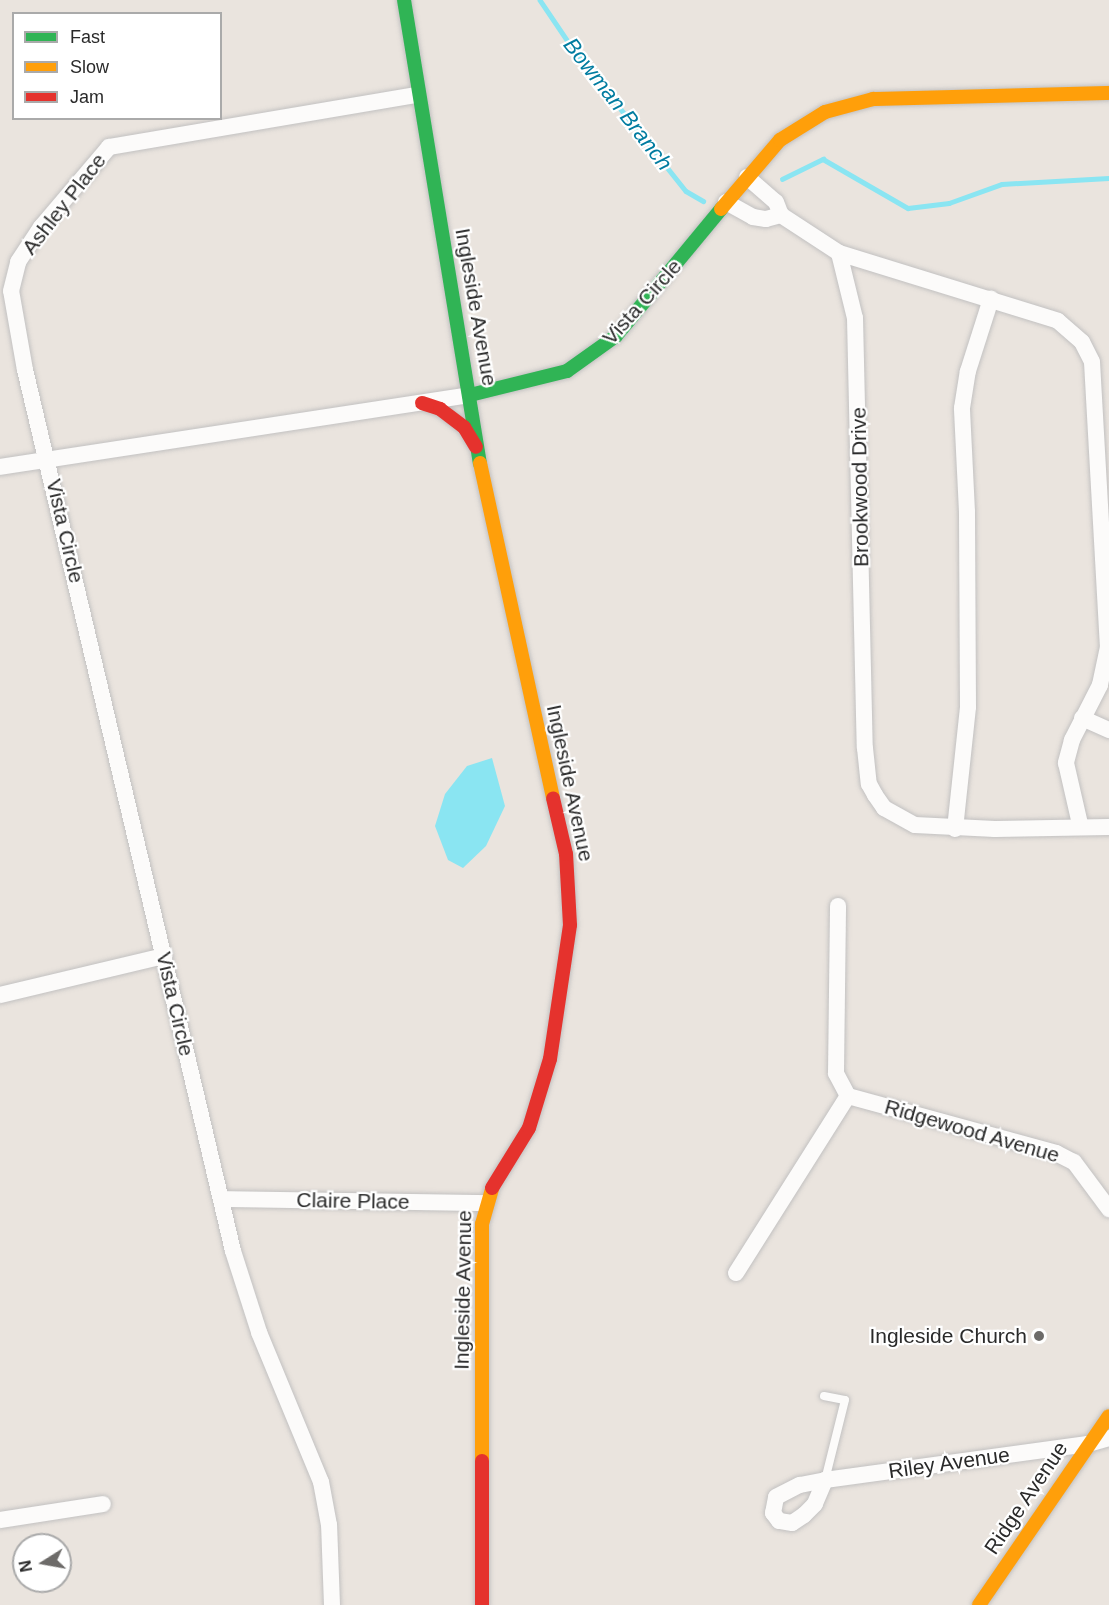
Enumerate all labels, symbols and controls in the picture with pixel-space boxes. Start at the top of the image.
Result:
legend [12,12,222,120]
text: Fast [70,27,105,47]
water label: Bowman Branch [558,32,678,176]
text: Slow [70,57,109,77]
text: Jam [70,87,104,107]
street label: Ashley Place [17,148,111,260]
street label: Ingleside Avenue [450,226,502,388]
street label: Vista Circle [597,254,687,350]
street label: Brookwood Drive [846,407,874,567]
street label: Vista Circle [41,477,89,585]
street label: Ingleside Avenue [541,702,599,864]
street label: Vista Circle [151,950,199,1058]
street label: Ridgewood Avenue [881,1094,1063,1168]
street label: Claire Place [296,1187,410,1215]
street label: Ingleside Avenue [449,1209,477,1371]
place label: Ingleside Church [869,1323,1027,1349]
marker: Ingleside Church [1032,1329,1046,1343]
street label: Ridge Avenue [979,1436,1073,1560]
street label: Riley Avenue [886,1442,1012,1484]
north arrow [12,1533,72,1593]
text: N [16,1559,35,1573]

